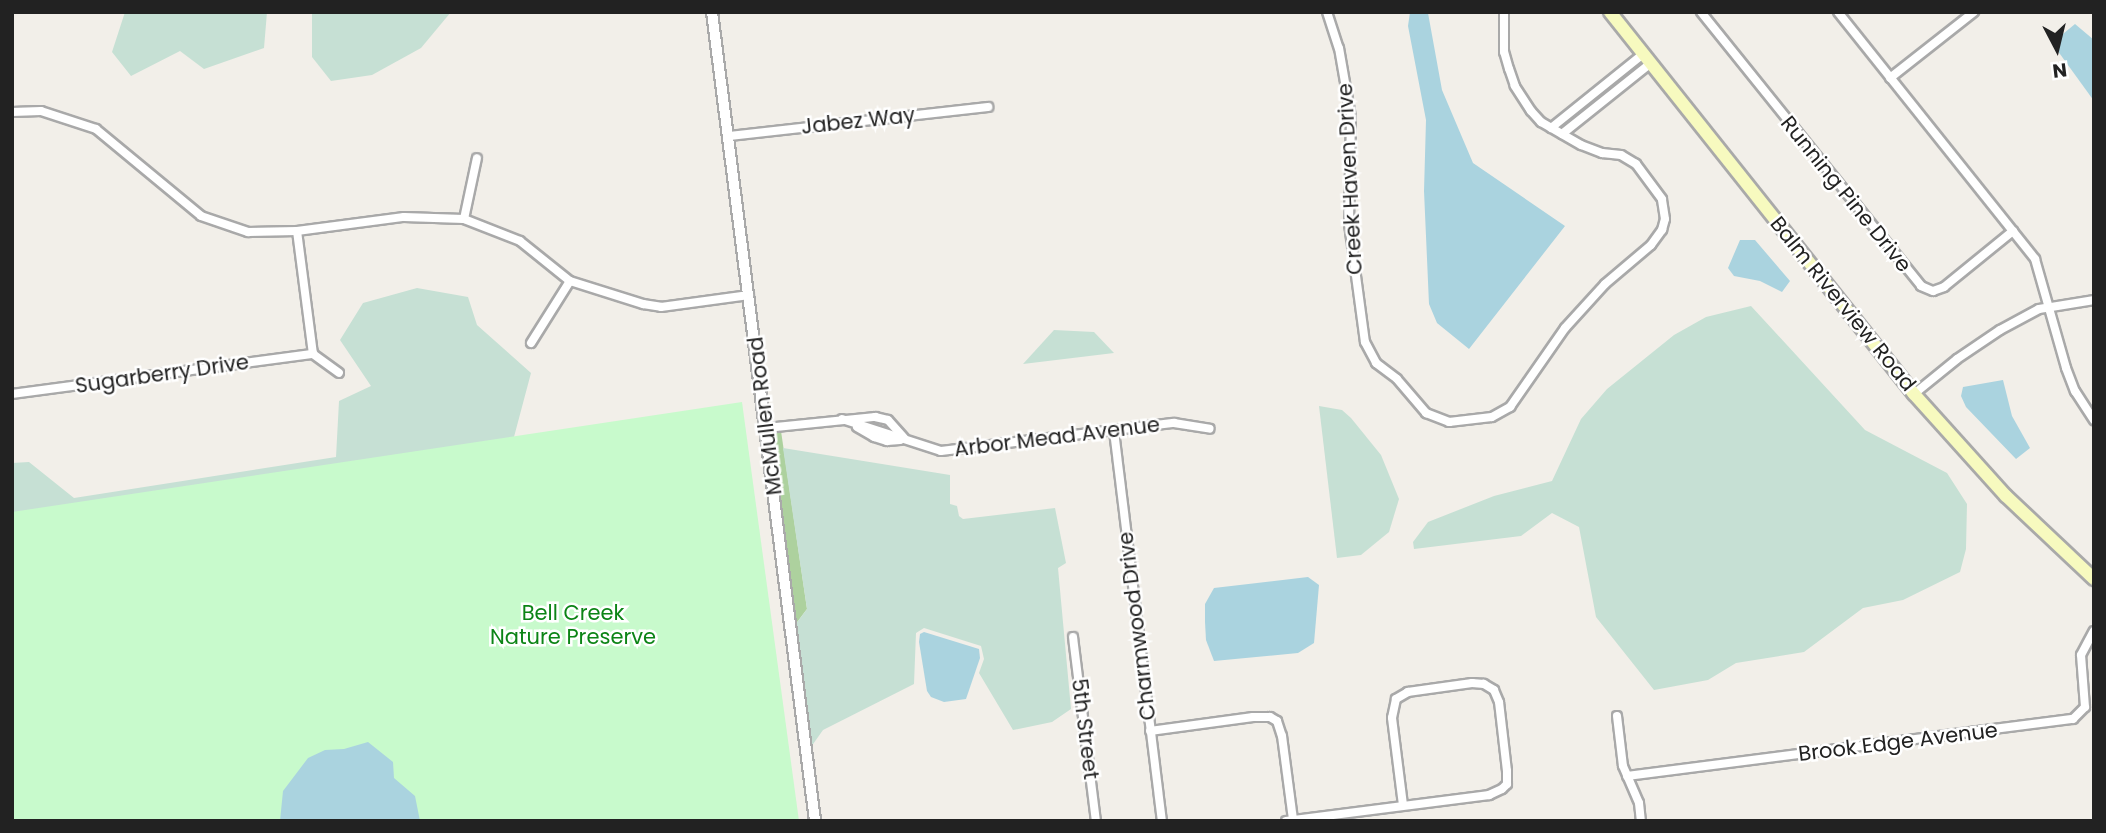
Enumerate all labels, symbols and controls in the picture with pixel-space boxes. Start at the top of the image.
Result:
north arrow [2022,14,2092,84]
text: N [2051,56,2068,85]
street label: Creek Haven Drive [1332,83,1368,275]
street label: Jabez Way [800,102,916,140]
street label: Running Pine Drive [1775,111,1917,277]
street label: Balm Riverview Road [1765,212,1921,396]
street label: McMullen Road [743,335,787,497]
street label: Sugarberry Drive [74,349,250,399]
street label: Arbor Mead Avenue [953,412,1161,462]
street label: Charmwood Drive [1113,530,1161,722]
park label: Bell Creek Nature Preserve [490,600,656,650]
street label: 5th Street [1066,677,1104,781]
street label: Brook Edge Avenue [1797,717,1999,767]

